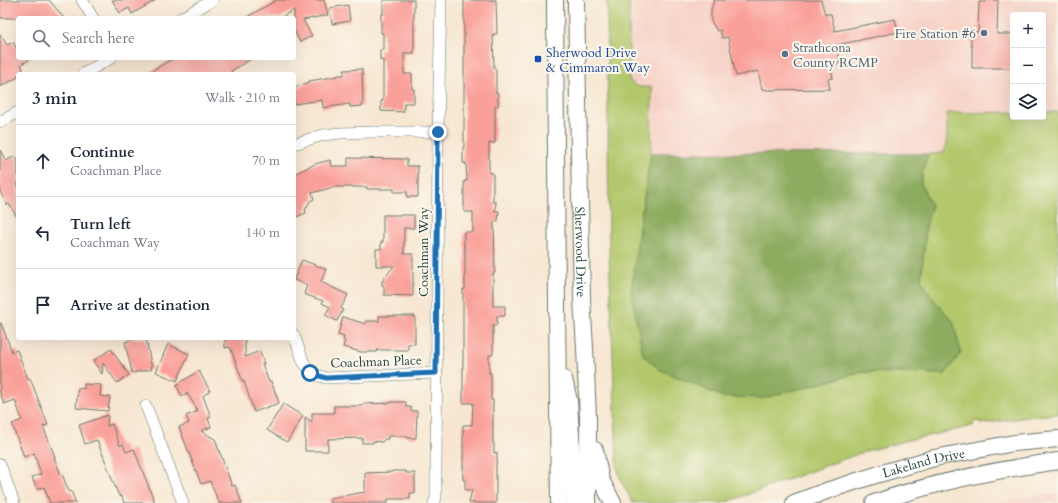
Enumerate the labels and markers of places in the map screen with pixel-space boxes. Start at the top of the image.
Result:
place label: Fire Station #6 [895,25,976,43]
marker: Fire Station #6 [979,28,989,38]
place label: Strathcona County RCMP [793,39,878,72]
place label: Sherwood Drive & Cimmaron Way [546,44,650,77]
marker: Strathcona County RCMP [780,49,790,59]
marker: Sherwood Drive & Cimmaron Way [533,54,543,64]

